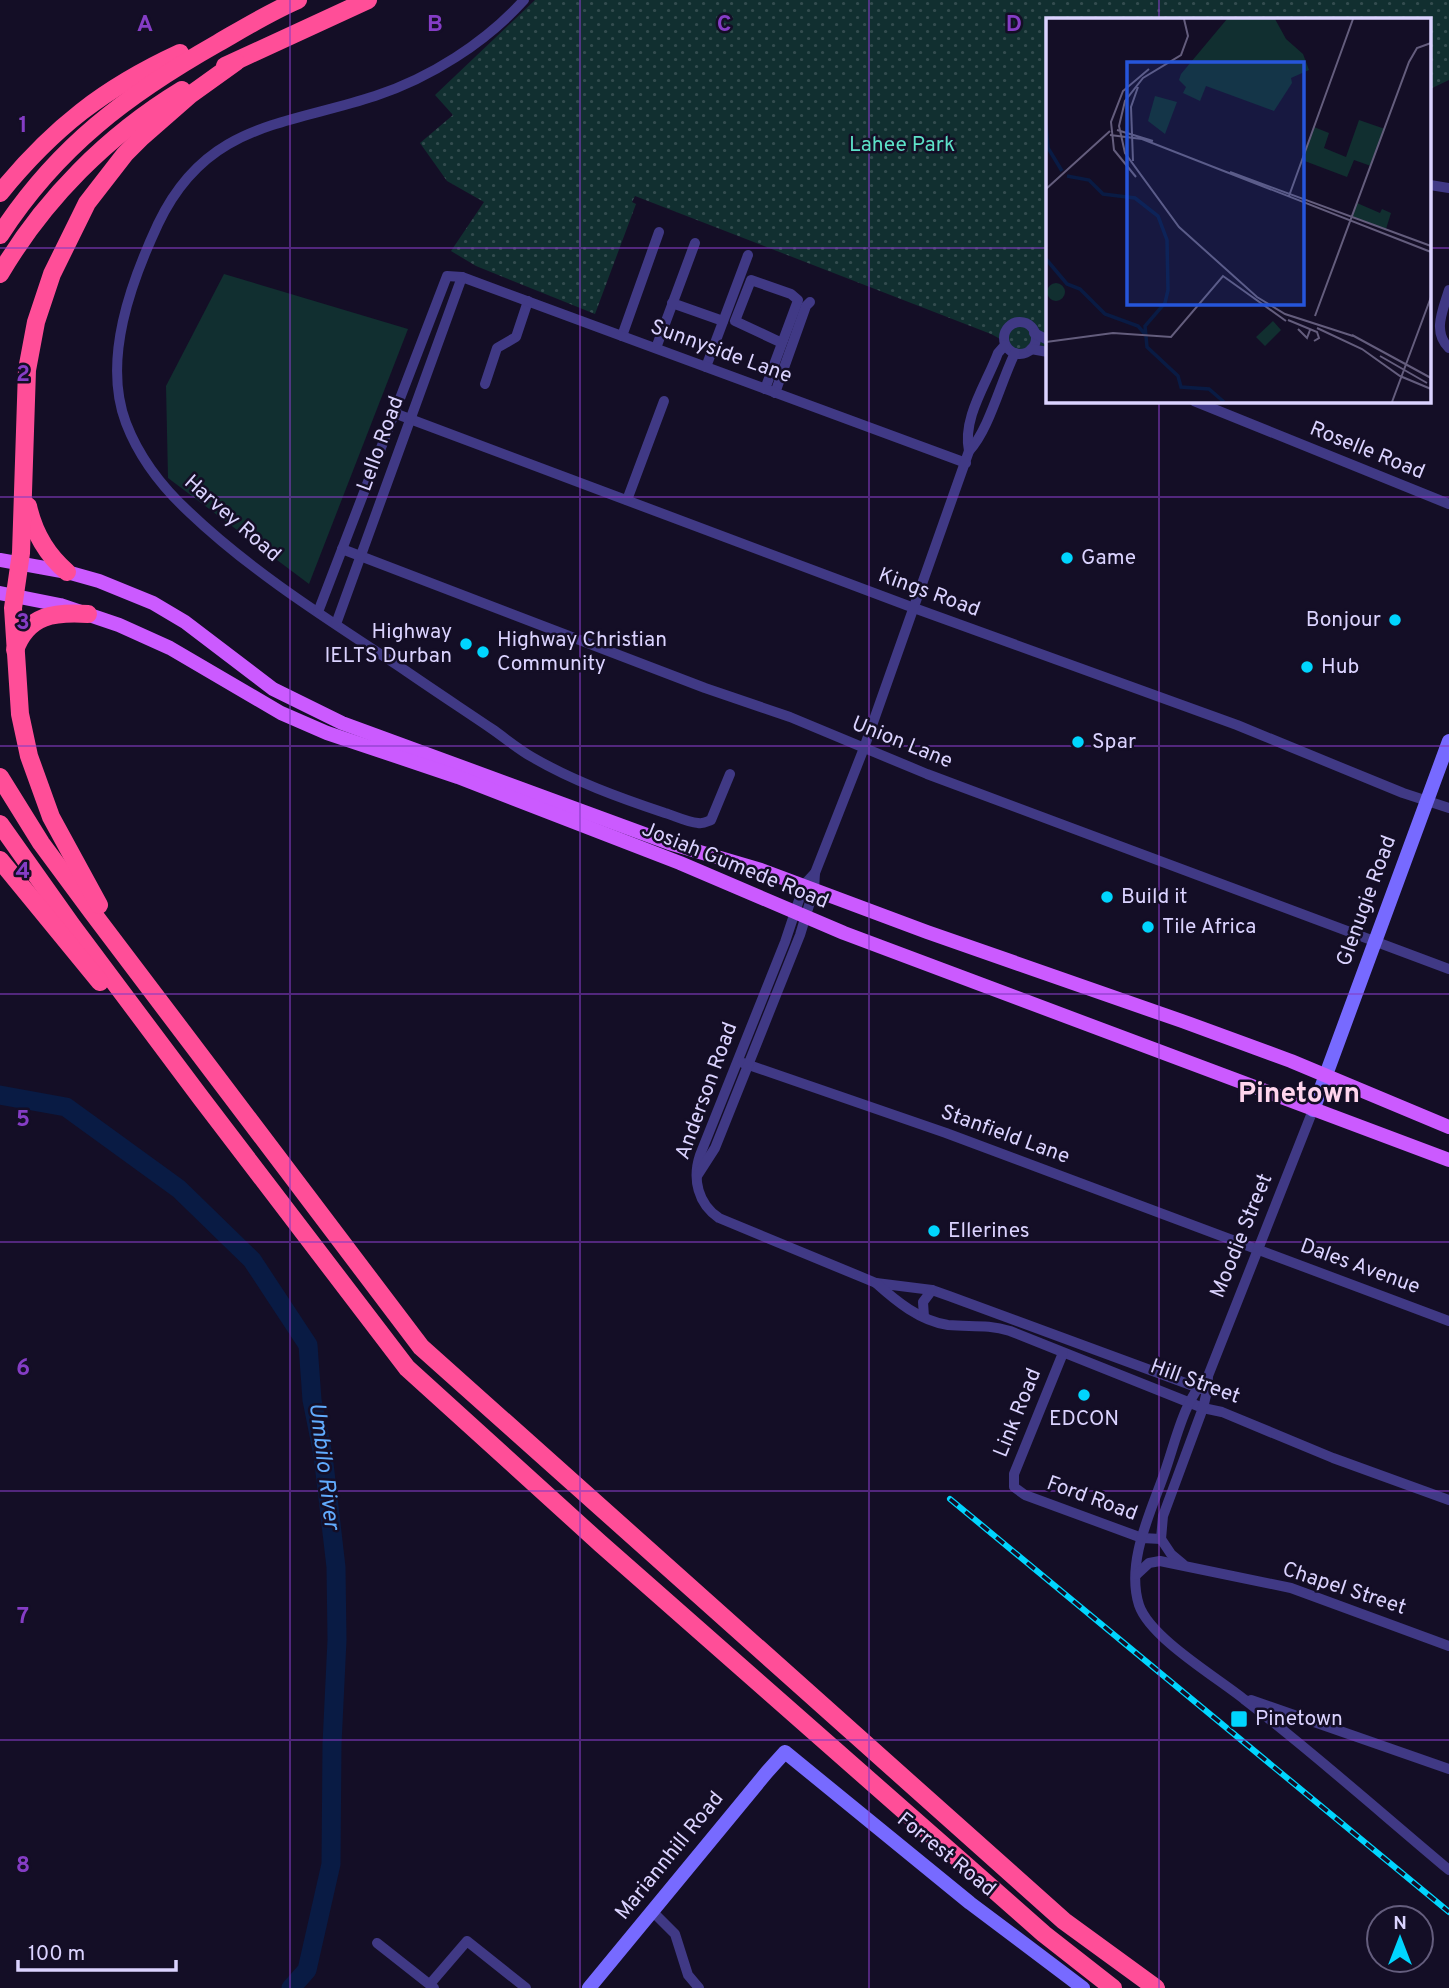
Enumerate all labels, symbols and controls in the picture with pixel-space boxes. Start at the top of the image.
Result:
text: A [137,11,153,40]
text: B [427,11,443,40]
text: C [717,11,731,40]
text: D [1006,11,1022,40]
inset map [1046,18,1432,402]
text: 1 [18,112,28,141]
park label: Lahee Park [849,132,955,159]
street label: Sunnyside Lane [646,314,796,390]
text: 2 [16,361,30,390]
street label: Lello Road [351,393,411,495]
street label: Roselle Road [1306,416,1428,486]
street label: Harvey Road [178,469,286,569]
place label: Game [1081,545,1136,572]
marker: Game [1059,550,1075,566]
street label: Kings Road [874,562,984,624]
place label: Bonjour [1306,607,1381,634]
text: 3 [16,609,30,638]
marker: Bonjour [1387,612,1403,628]
place label: Highway IELTS Durban [324,619,452,670]
place label: Highway Christian Community [497,627,667,678]
marker: Highway IELTS Durban [458,636,474,652]
marker: Highway Christian Community [475,644,491,660]
place label: Hub [1321,654,1359,681]
marker: Hub [1299,659,1315,675]
street label: Union Lane [848,711,956,775]
place label: Spar [1092,729,1136,756]
marker: Spar [1070,734,1086,750]
street label: Josiah Gumede Road [638,816,832,916]
street label: Glenugie Road [1331,832,1403,970]
text: 4 [16,858,30,887]
place label: Build it [1121,884,1187,911]
marker: Build it [1099,889,1115,905]
place label: Tile Africa [1162,914,1256,941]
marker: Tile Africa [1140,919,1156,935]
street label: Anderson Road [670,1019,744,1163]
district label: Pinetown [1238,1077,1360,1113]
street label: Stanfield Lane [937,1099,1073,1171]
text: 5 [16,1106,30,1135]
street label: Moodie Street [1205,1170,1279,1302]
place label: Ellerines [948,1218,1030,1245]
marker: Ellerines [926,1223,942,1239]
street label: Dales Avenue [1296,1233,1424,1301]
street label: Hill Street [1146,1353,1244,1411]
text: 6 [16,1355,30,1384]
street label: Link Road [988,1365,1048,1461]
marker: EDCON [1076,1387,1092,1403]
water label: Umbilo River [301,1401,345,1533]
place label: EDCON [1049,1406,1119,1433]
street label: Ford Road [1043,1470,1141,1528]
street label: Chapel Street [1279,1556,1409,1622]
text: 7 [17,1603,29,1632]
place label: Pinetown [1255,1706,1343,1733]
marker: Pinetown [1229,1709,1249,1729]
street label: Mariannhill Road [610,1786,730,1926]
street label: Forrest Road [891,1807,1001,1903]
text: 8 [16,1852,30,1881]
north arrow [1365,1904,1435,1974]
text: N [1393,1912,1407,1936]
scale bar [18,1928,175,1972]
text: 100 m [28,1941,85,1968]

